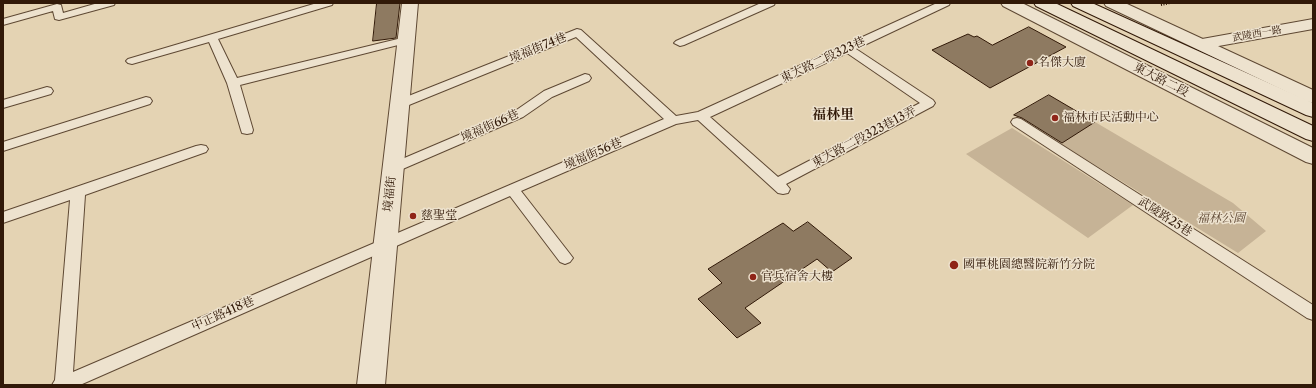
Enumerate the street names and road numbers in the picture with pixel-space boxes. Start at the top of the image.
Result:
street label: 武陵西一路 [1231,24,1283,44]
street label: 境福街74巷 [507,30,569,66]
street label: 東大路二段323巷 [778,34,868,86]
street label: 東大路二段 [1131,60,1191,100]
street label: 東大路二段323巷13弄 [810,103,918,171]
street label: 境福街66巷 [459,107,521,145]
street label: 境福街56巷 [562,135,624,173]
street label: 境福街 [381,175,399,213]
street label: 武陵路25巷 [1135,194,1195,240]
street label: 中正路418巷 [189,294,257,334]

